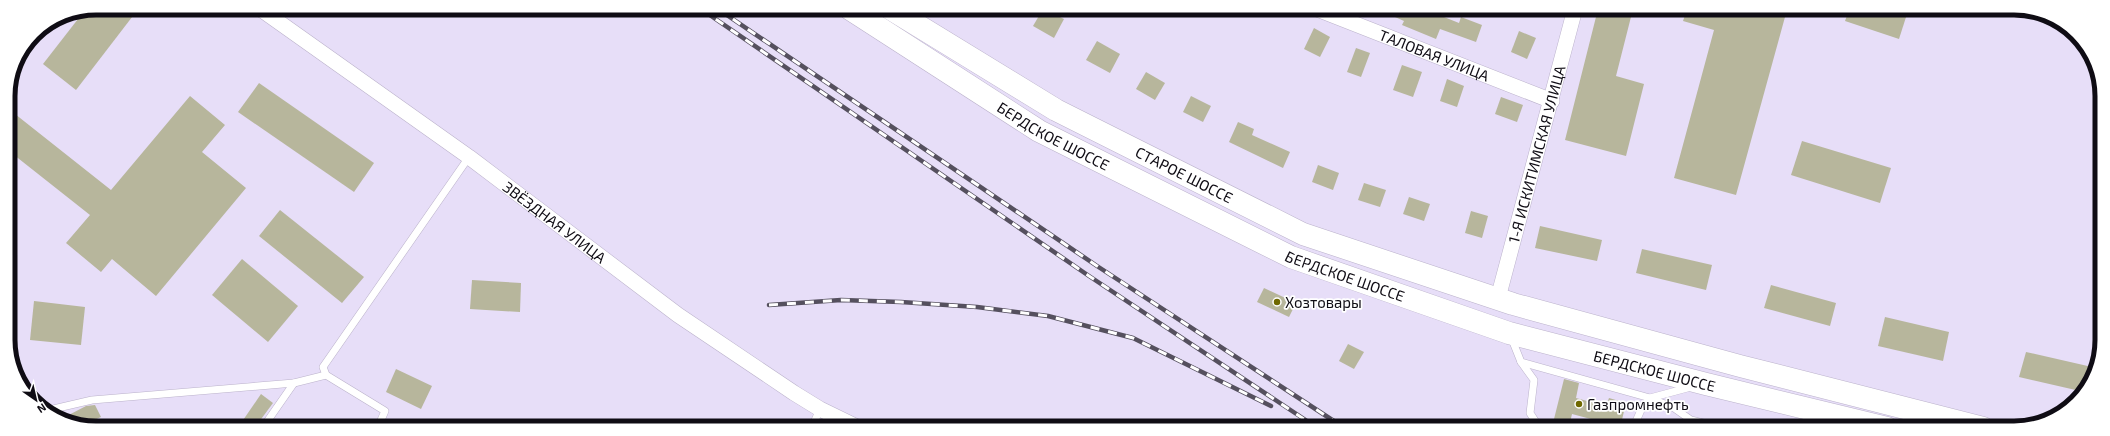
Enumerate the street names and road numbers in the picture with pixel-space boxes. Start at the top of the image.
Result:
street label: ТАЛОВАЯ УЛИЦА [1377,25,1493,85]
street label: 1-Я ИСКИТИМСКАЯ УЛИЦА [1504,63,1569,245]
street label: БЕРДСКОЕ ШОССЕ [994,98,1112,174]
street label: СТАРОЕ ШОССЕ [1133,142,1236,206]
street label: ЗВЁЗДНАЯ УЛИЦА [500,177,610,267]
street label: БЕРДСКОЕ ШОССЕ [1282,247,1407,305]
street label: БЕРДСКОЕ ШОССЕ [1592,346,1717,395]

